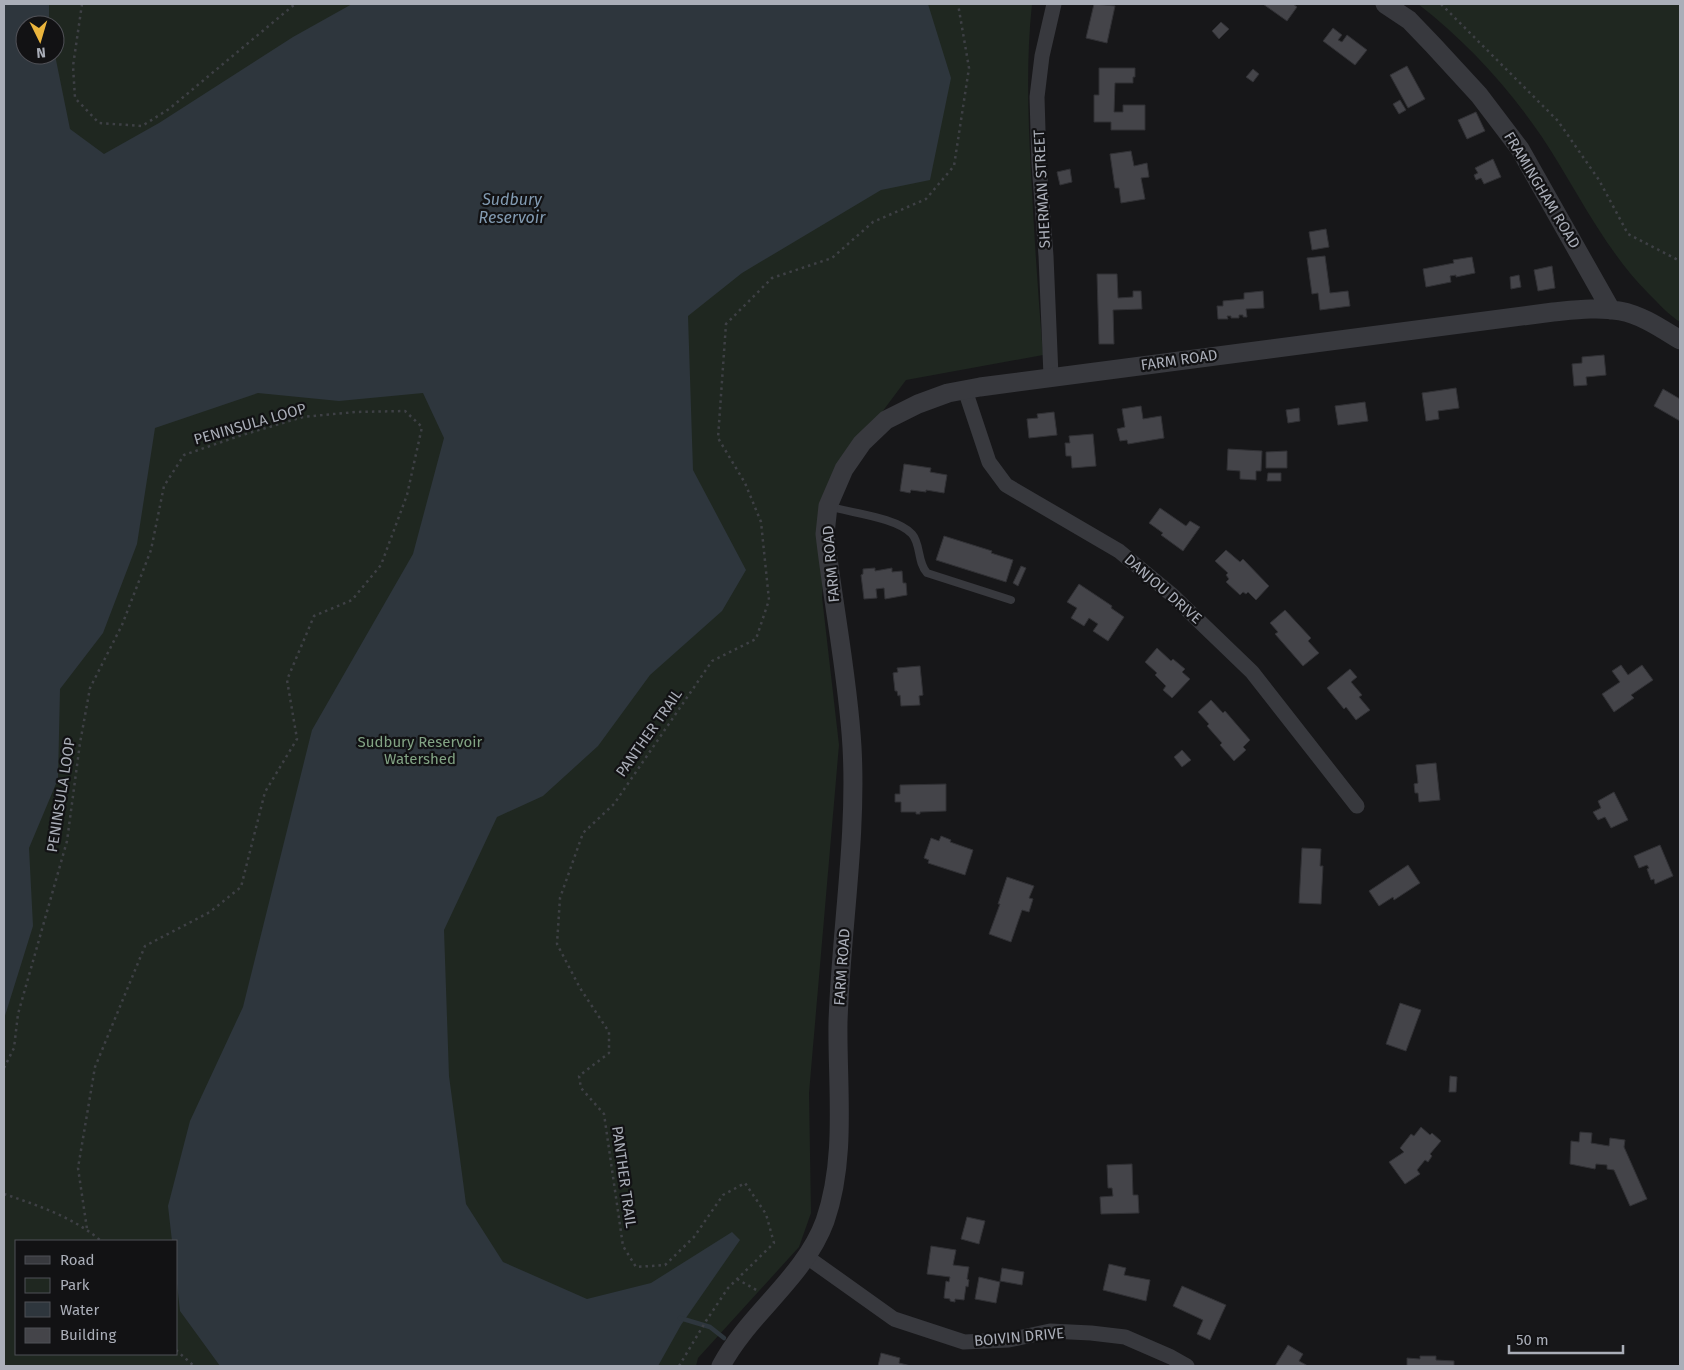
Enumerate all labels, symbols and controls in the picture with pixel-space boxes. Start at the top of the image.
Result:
north arrow [15,15,65,65]
text: N [36,44,46,61]
street label: FRAMINGHAM ROAD [1500,128,1584,252]
street label: SHERMAN STREET [1030,129,1054,249]
water label: Sudbury Reservoir [479,190,546,227]
street label: FARM ROAD [1139,346,1219,374]
street label: PENINSULA LOOP [192,399,309,449]
street label: FARM ROAD [819,525,843,603]
street label: DANJOU DRIVE [1121,550,1205,628]
street label: PANTHER TRAIL [612,685,686,780]
park label: Sudbury Reservoir Watershed [358,733,483,768]
street label: PENINSULA LOOP [43,736,79,854]
street label: FARM ROAD [830,928,854,1006]
street label: PANTHER TRAIL [608,1125,640,1230]
legend [15,1240,178,1355]
text: Road [60,1251,95,1269]
text: Park [60,1276,90,1294]
text: Water [60,1301,99,1319]
scale bar [1509,1322,1623,1354]
street label: BOIVIN DRIVE [973,1324,1065,1350]
text: Building [60,1326,116,1344]
text: 50 m [1516,1331,1549,1349]

